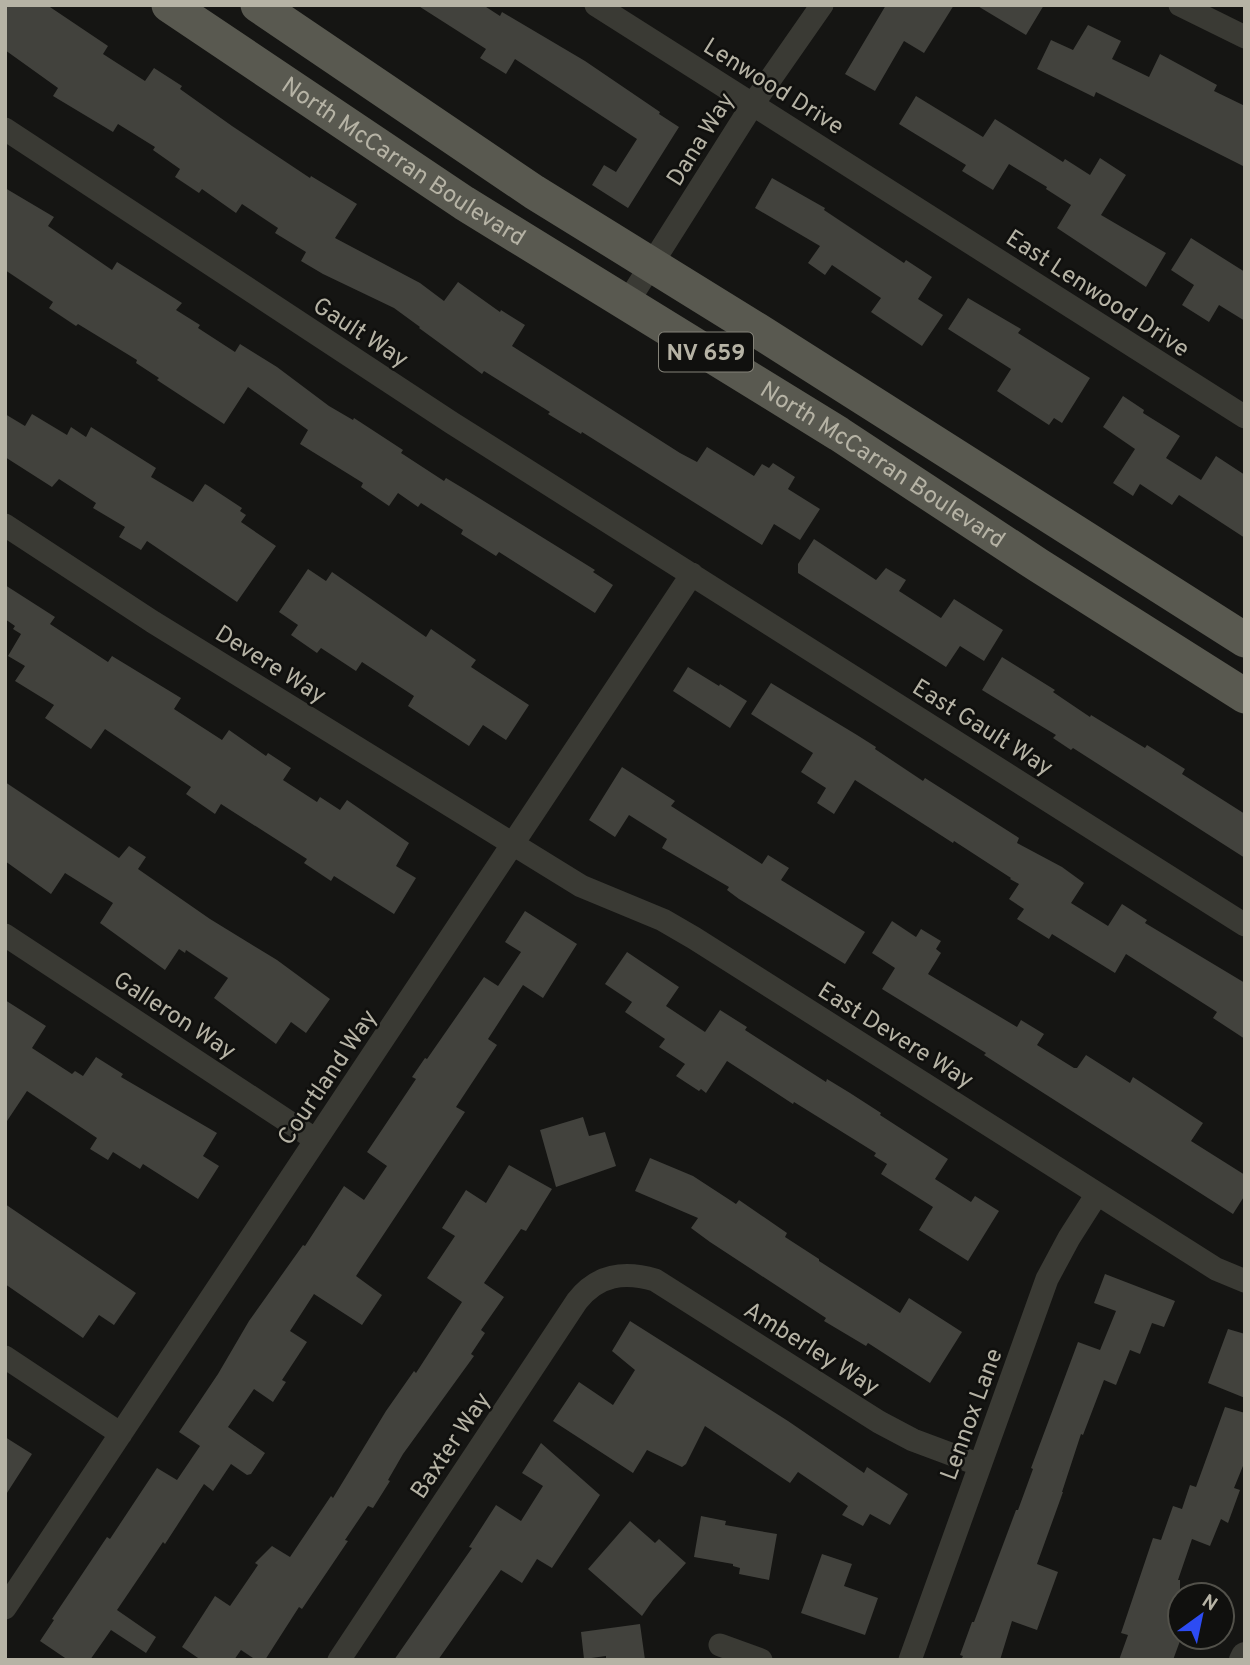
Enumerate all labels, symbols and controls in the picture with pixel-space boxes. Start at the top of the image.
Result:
street label: Lenwood Drive [697,32,849,143]
street label: North McCarran Boulevard [275,72,530,254]
street label: Dana Way [661,88,742,193]
street label: East Lenwood Drive [999,224,1194,365]
street label: Gault Way [306,292,413,376]
road number: NV 659 [659,332,753,372]
street label: North McCarran Boulevard [754,376,1010,556]
street label: Devere Way [209,620,331,712]
street label: East Gault Way [906,673,1058,784]
street label: Galleron Way [107,966,241,1067]
street label: East Devere Way [811,977,978,1097]
street label: Courtland Way [272,1004,385,1152]
street label: Amberley Way [738,1296,884,1403]
street label: Lennox Lane [935,1345,1011,1485]
street label: Baxter Way [405,1387,498,1505]
north arrow [1166,1581,1236,1651]
text: N [1197,1590,1221,1617]

